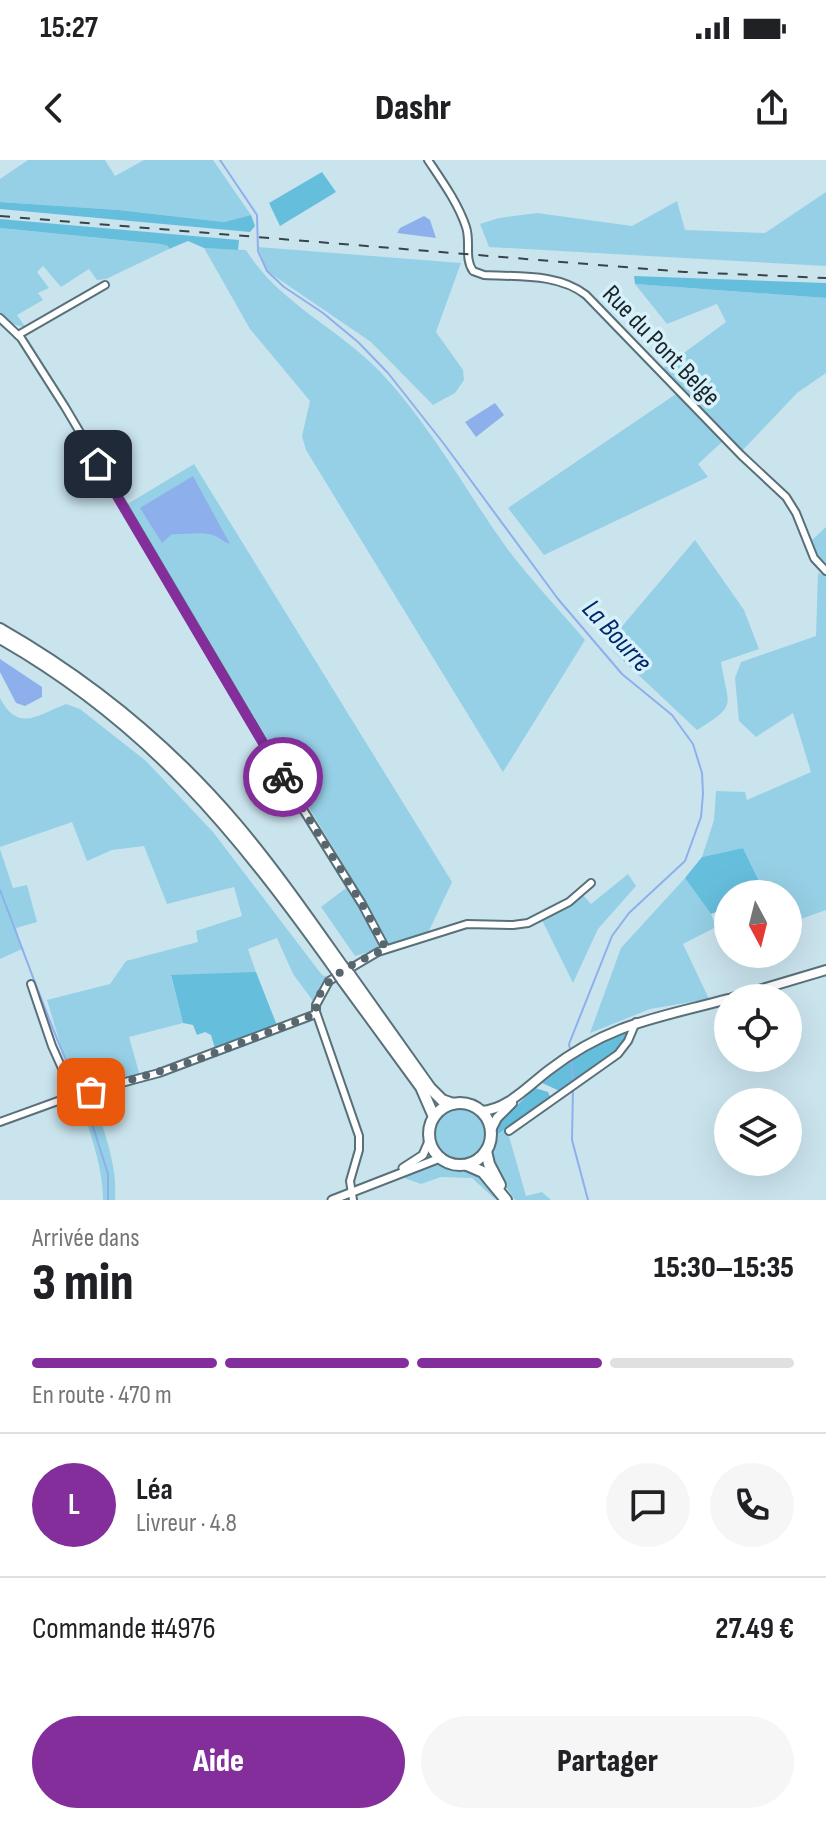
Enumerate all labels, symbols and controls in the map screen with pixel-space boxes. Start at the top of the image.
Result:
text: 15:27 [40,10,98,46]
icon: back [32,86,76,130]
icon: share [750,86,794,130]
text: Dashr [375,87,451,130]
street label: Rue du Pont Belge [596,279,726,413]
pin [64,430,132,498]
icon: home [76,442,120,486]
water label: La Bourre [575,593,659,679]
courier [243,737,323,817]
icon: bike [261,755,305,799]
north arrow [714,880,802,968]
map controls [714,880,802,1176]
button: locate [714,984,802,1072]
pin [57,1058,125,1126]
icon: bag [69,1070,113,1114]
button: layers [714,1088,802,1176]
text: Arrivée dans [32,1223,140,1254]
text: 15:30–15:35 [654,1250,794,1286]
text: 3 min [32,1252,134,1315]
text: En route · 470 m [32,1380,172,1411]
button: chat [606,1463,690,1547]
button: phone [710,1463,794,1547]
text: Léa [136,1472,173,1508]
text: L [68,1487,80,1523]
text: Livreur · 4.8 [136,1508,237,1539]
text: Commande #4976 [32,1611,216,1647]
text: 27.49 € [715,1611,794,1647]
button: Aide [32,1716,405,1808]
button: Partager [421,1716,794,1808]

